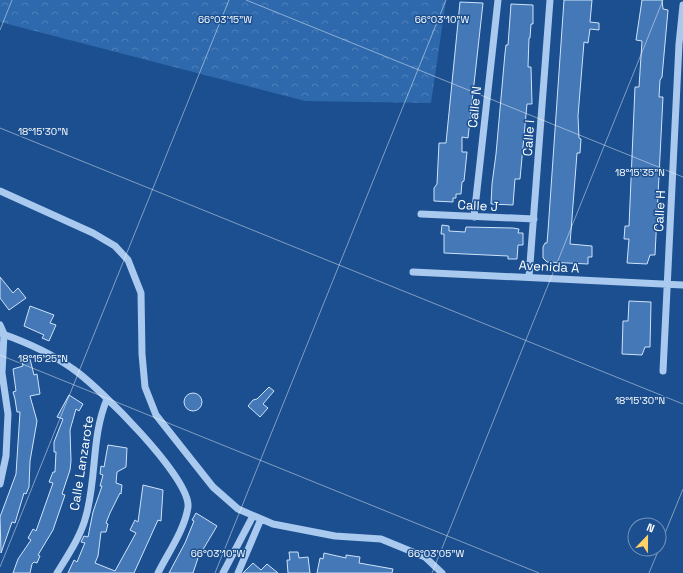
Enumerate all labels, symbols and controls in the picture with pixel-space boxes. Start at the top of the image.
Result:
text: 66°03'15"W [198,13,252,26]
text: 66°03'10"W [415,13,470,26]
street label: Calle N [464,85,485,129]
street label: Calle I [519,119,538,157]
text: 18°15'30"N [18,125,68,138]
text: 18°15'35"N [615,166,665,179]
street label: Calle H [650,190,669,232]
street label: Calle J [457,196,499,215]
street label: Avenida A [518,256,580,277]
text: 18°15'25"N [18,352,68,365]
text: 18°15'30"N [615,394,665,407]
street label: Calle Lanzarote [66,414,97,512]
north arrow [627,517,667,557]
text: N [645,520,657,536]
text: 66°03'10"W [191,547,246,560]
text: 66°03'05"W [408,547,464,560]

